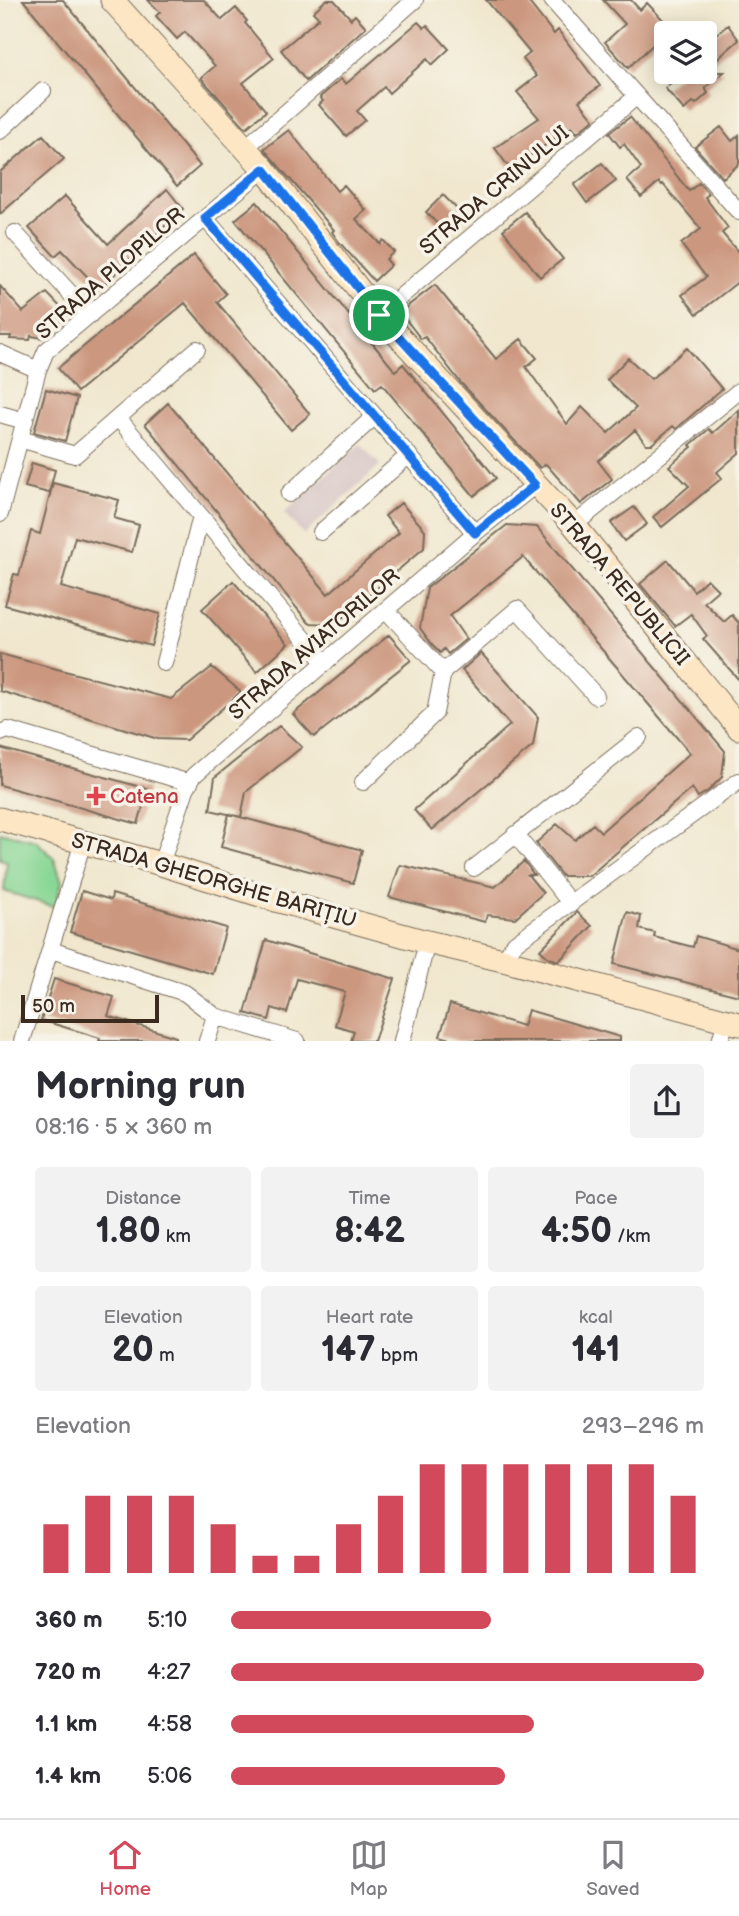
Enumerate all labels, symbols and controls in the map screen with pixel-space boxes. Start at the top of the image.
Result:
map controls [654,21,717,84]
button: layers [654,21,717,84]
street label: STRADA CRINULUI [415,121,574,260]
street label: STRADA PLOPILOR [31,202,190,345]
pin [349,285,409,345]
icon: arrive [360,296,398,334]
street label: STRADA REPUBLICII [544,498,695,671]
street label: STRADA AVIATORILOR [224,563,405,725]
place label: Catena [110,784,179,809]
marker: Catena [88,788,104,804]
street label: STRADA GHEORGHE BARIȚIU [69,828,359,933]
scale bar [21,992,159,1024]
text: 50 m [32,995,75,1018]
text: Morning run [35,1064,246,1109]
button: share [630,1064,704,1138]
text: 08:16 · 5 × 360 m [35,1113,212,1141]
text: Distance [105,1187,181,1210]
text: Time [348,1187,391,1210]
text: Pace [574,1187,617,1210]
text: 1.80 [95,1210,161,1253]
text: 8:42 [334,1210,405,1253]
text: 4:50 [541,1210,612,1253]
text: km [161,1225,191,1248]
text: /km [612,1225,651,1248]
text: Elevation [104,1306,183,1329]
text: Heart rate [326,1306,413,1329]
text: kcal [579,1306,613,1329]
text: 20 [112,1329,154,1372]
text: 147 [321,1329,376,1372]
text: 141 [571,1329,621,1372]
text: m [154,1344,175,1367]
text: bpm [376,1344,418,1367]
text: Elevation [35,1412,131,1440]
text: 293–296 m [582,1412,704,1440]
text: 360 m [35,1606,103,1634]
text: 5:10 [147,1606,187,1634]
text: 720 m [35,1658,101,1686]
text: 4:27 [147,1658,191,1686]
text: 1.1 km [35,1710,97,1738]
text: 4:58 [147,1710,192,1738]
text: 1.4 km [35,1762,101,1790]
text: 5:06 [147,1762,192,1790]
tab: Home [99,1836,151,1901]
tab: Map [350,1836,388,1901]
tab: Saved [586,1836,640,1901]

